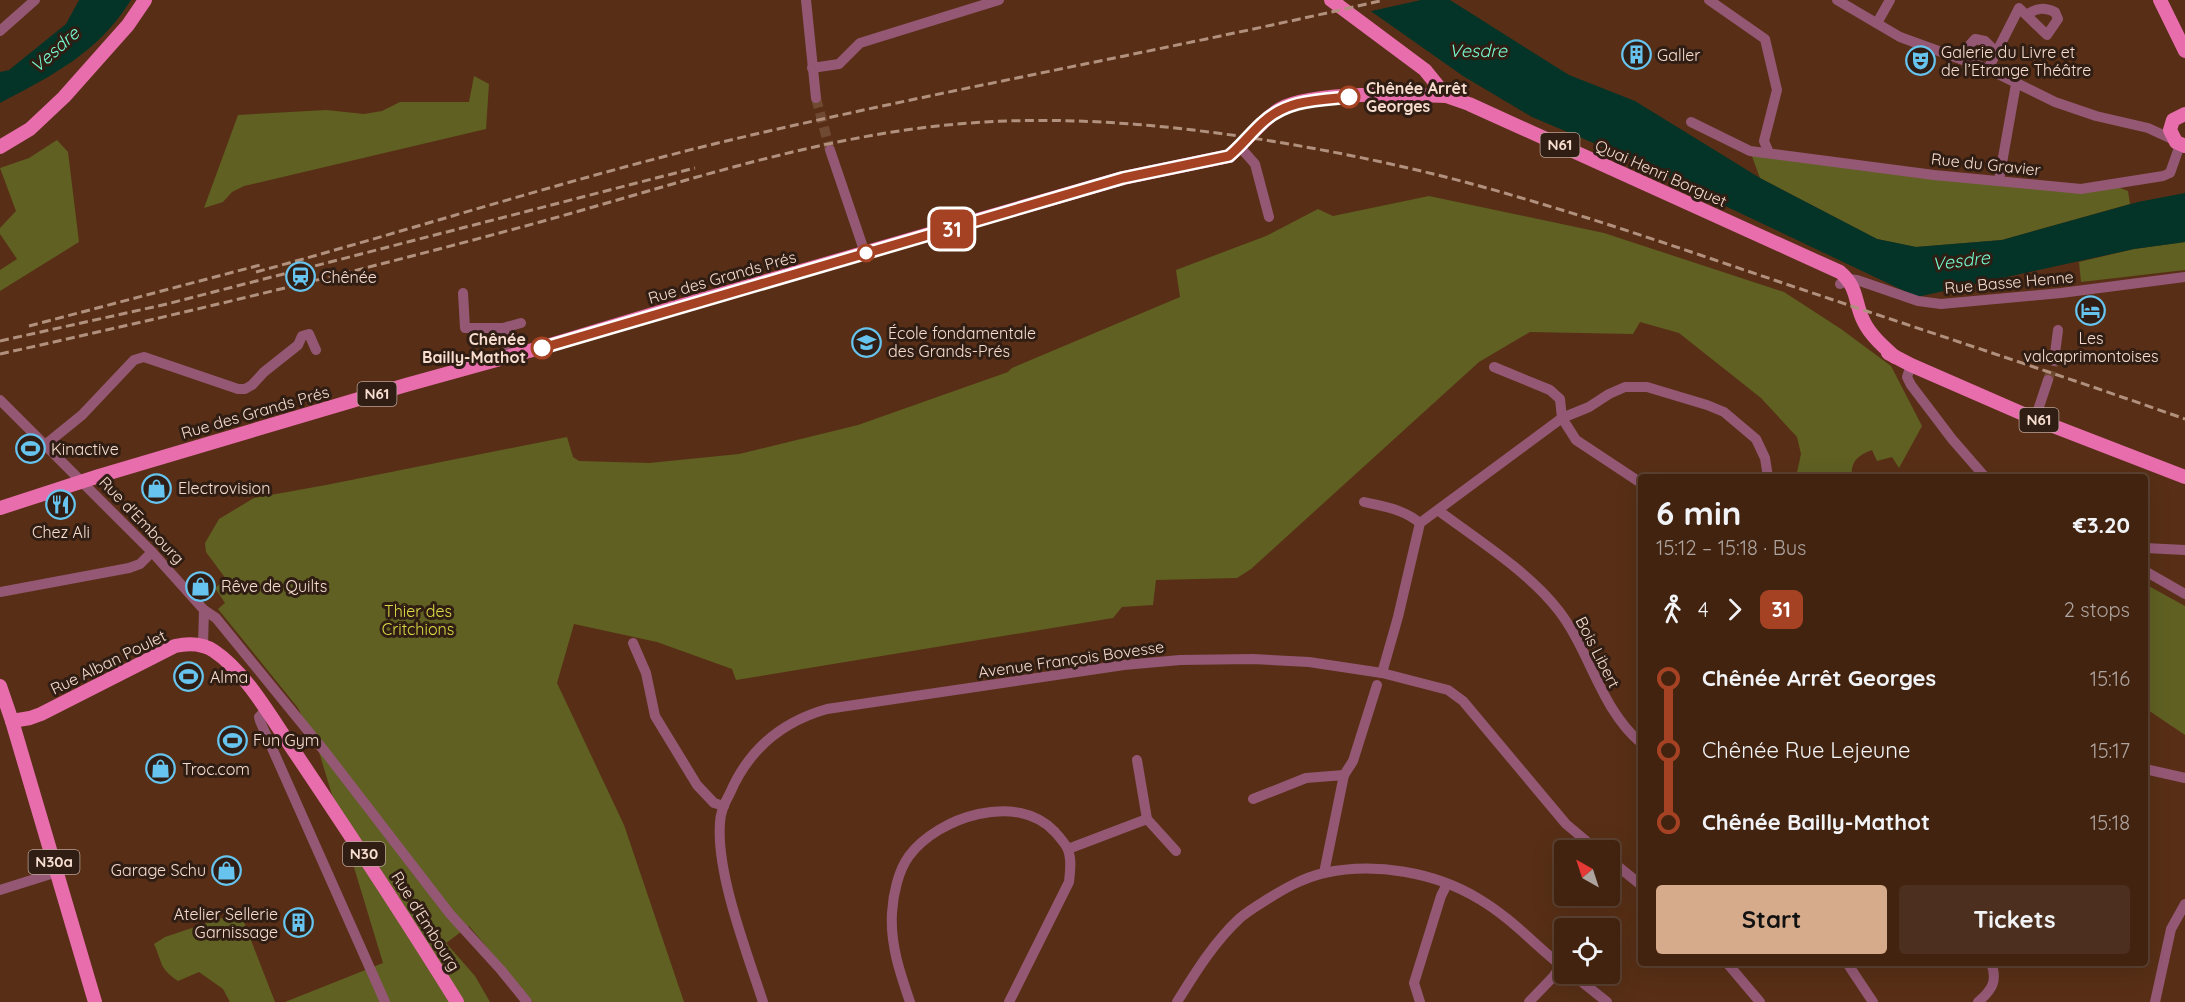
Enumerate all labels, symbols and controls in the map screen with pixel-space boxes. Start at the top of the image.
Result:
water label: Vesdre [26,21,84,78]
water label: Vesdre [1449,39,1508,62]
building icon: Galler [1620,39,1652,71]
place label: Galerie du Livre et de l’Etrange Théâtre [1941,42,2091,80]
place label: Galler [1657,45,1700,65]
theatre icon: Galerie du Livre et de l’Etrange Théâtre [1904,45,1936,77]
place label: Chênée Arrêt Georges [1366,78,1468,116]
marker: Chênée Arrêt Georges [1338,86,1360,108]
road number: N61 [1540,133,1580,157]
street label: Quai Henri Borguet [1592,135,1730,211]
street label: Rue du Gravier [1930,148,2042,180]
line badge: 31 [925,210,979,248]
text: 31 [942,216,962,242]
unlabelled marker [857,244,875,262]
water label: Vesdre [1931,245,1992,275]
street label: Rue des Grands Prés [646,246,798,308]
station icon: Chênée [284,261,316,293]
street label: Rue Basse Henne [1944,266,2074,298]
place label: Chênée [321,267,377,287]
hotel icon: Les valcaprimontoises [2075,294,2107,326]
place label: École fondamentale des Grands-Prés [888,323,1036,361]
school or university icon: École fondamentale des Grands-Prés [851,326,883,358]
place label: Les valcaprimontoises [2024,328,2158,366]
place label: Chênée Bailly-Mathot [422,329,526,367]
marker: Chênée Bailly-Mathot [531,337,553,359]
street label: Rue des Grands Prés [179,381,331,443]
road number: N61 [358,382,397,406]
road number: N61 [2020,408,2058,432]
sports icon: Kinactive [14,433,46,465]
place label: Kinactive [51,439,119,459]
street label: Rue d'Embourg [95,472,189,568]
shop icon: Electrovision [141,472,173,504]
place label: Electrovision [178,478,270,498]
restaurant icon: Chez Ali [45,488,77,520]
text: 6 min [1656,492,1741,533]
text: €3.20 [2073,511,2130,539]
place label: Chez Ali [32,522,90,542]
text: 15:12 – 15:18 · Bus [1656,535,1806,560]
shop icon: Rêve de Quilts [184,570,216,602]
place label: Rêve de Quilts [221,576,327,596]
icon: walk [1656,593,1689,626]
icon: forward [1718,593,1751,626]
text: 31 [1772,596,1791,622]
text: 4 [1698,597,1709,622]
text: 2 stops [2064,597,2130,622]
park label: Thier des Critchions [382,601,454,639]
street label: Bois Libert [1571,613,1625,691]
street label: Rue Alban Poulet [47,625,169,699]
street label: Avenue François Bovesse [977,636,1165,682]
sports icon: Alma [173,661,205,693]
text: Chênée Arrêt Georges [1702,664,1936,692]
text: 15:16 [2090,666,2130,691]
place label: Alma [210,667,248,687]
sports icon: Fun Gym [216,724,248,756]
place label: Fun Gym [253,730,319,750]
text: Chênée Rue Lejeune [1702,736,1911,764]
text: 15:17 [2090,738,2130,763]
shop icon: Troc.com [145,753,177,785]
place label: Troc.com [182,759,250,779]
text: Chênée Bailly-Mathot [1702,808,1930,836]
text: 15:18 [2090,810,2130,835]
north arrow [1554,840,1620,906]
map controls [1554,840,1620,984]
road number: N30 [343,842,385,866]
road number: N30a [28,850,80,874]
shop icon: Garage Schu [211,854,243,886]
place label: Garage Schu [111,860,206,880]
street label: Rue d'Embourg [387,867,465,975]
button: Start [1656,885,1887,954]
button: Tickets [1899,885,2130,954]
place label: Atelier Sellerie Garnissage [174,904,278,942]
building icon: Atelier Sellerie Garnissage [283,907,315,939]
button: locate [1554,918,1620,984]

